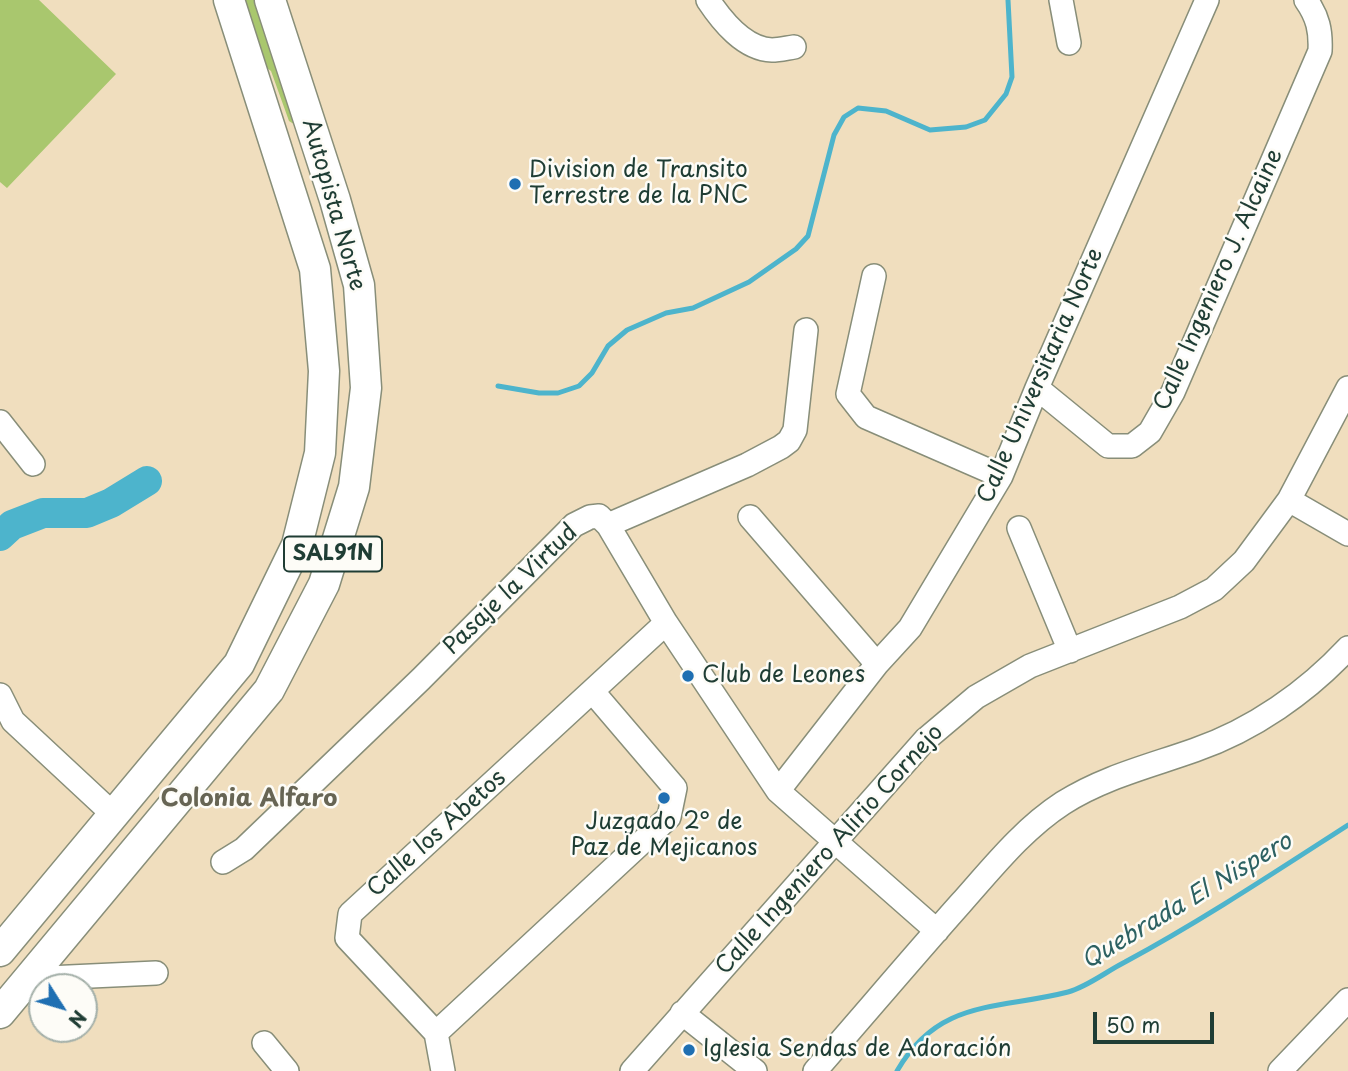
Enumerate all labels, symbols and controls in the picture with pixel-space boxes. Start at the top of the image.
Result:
street label: Autopista Norte [295,116,371,294]
street label: Calle Ingeniero J. Alcaine [1149,145,1289,415]
place label: Division de Transito Terrestre de la PNC [529,157,748,211]
marker: Division de Transito Terrestre de la PNC [507,176,523,192]
street label: Calle Universitaria Norte [972,244,1110,508]
street label: Pasaje la Virtud [438,519,584,661]
road number: SAL91N [284,536,382,572]
place label: Club de Leones [702,662,865,690]
marker: Club de Leones [680,668,696,684]
street label: Calle Ingeniero Alirio Cornejo [710,719,950,981]
street label: Calle los Abetos [362,765,512,903]
district label: Colonia Alfaro [161,785,337,813]
marker: Juzgado 2° de Paz de Mejicanos [656,790,672,806]
place label: Juzgado 2° de Paz de Mejicanos [570,809,758,863]
water label: Quebrada El Nispero [1077,828,1297,976]
north arrow [28,973,98,1043]
scale bar [1096,998,1217,1042]
text: N [62,1005,94,1034]
text: 50 m [1106,1008,1160,1040]
place label: Iglesia Sendas de Adoración [703,1036,1012,1064]
marker: Iglesia Sendas de Adoración [681,1042,697,1058]

